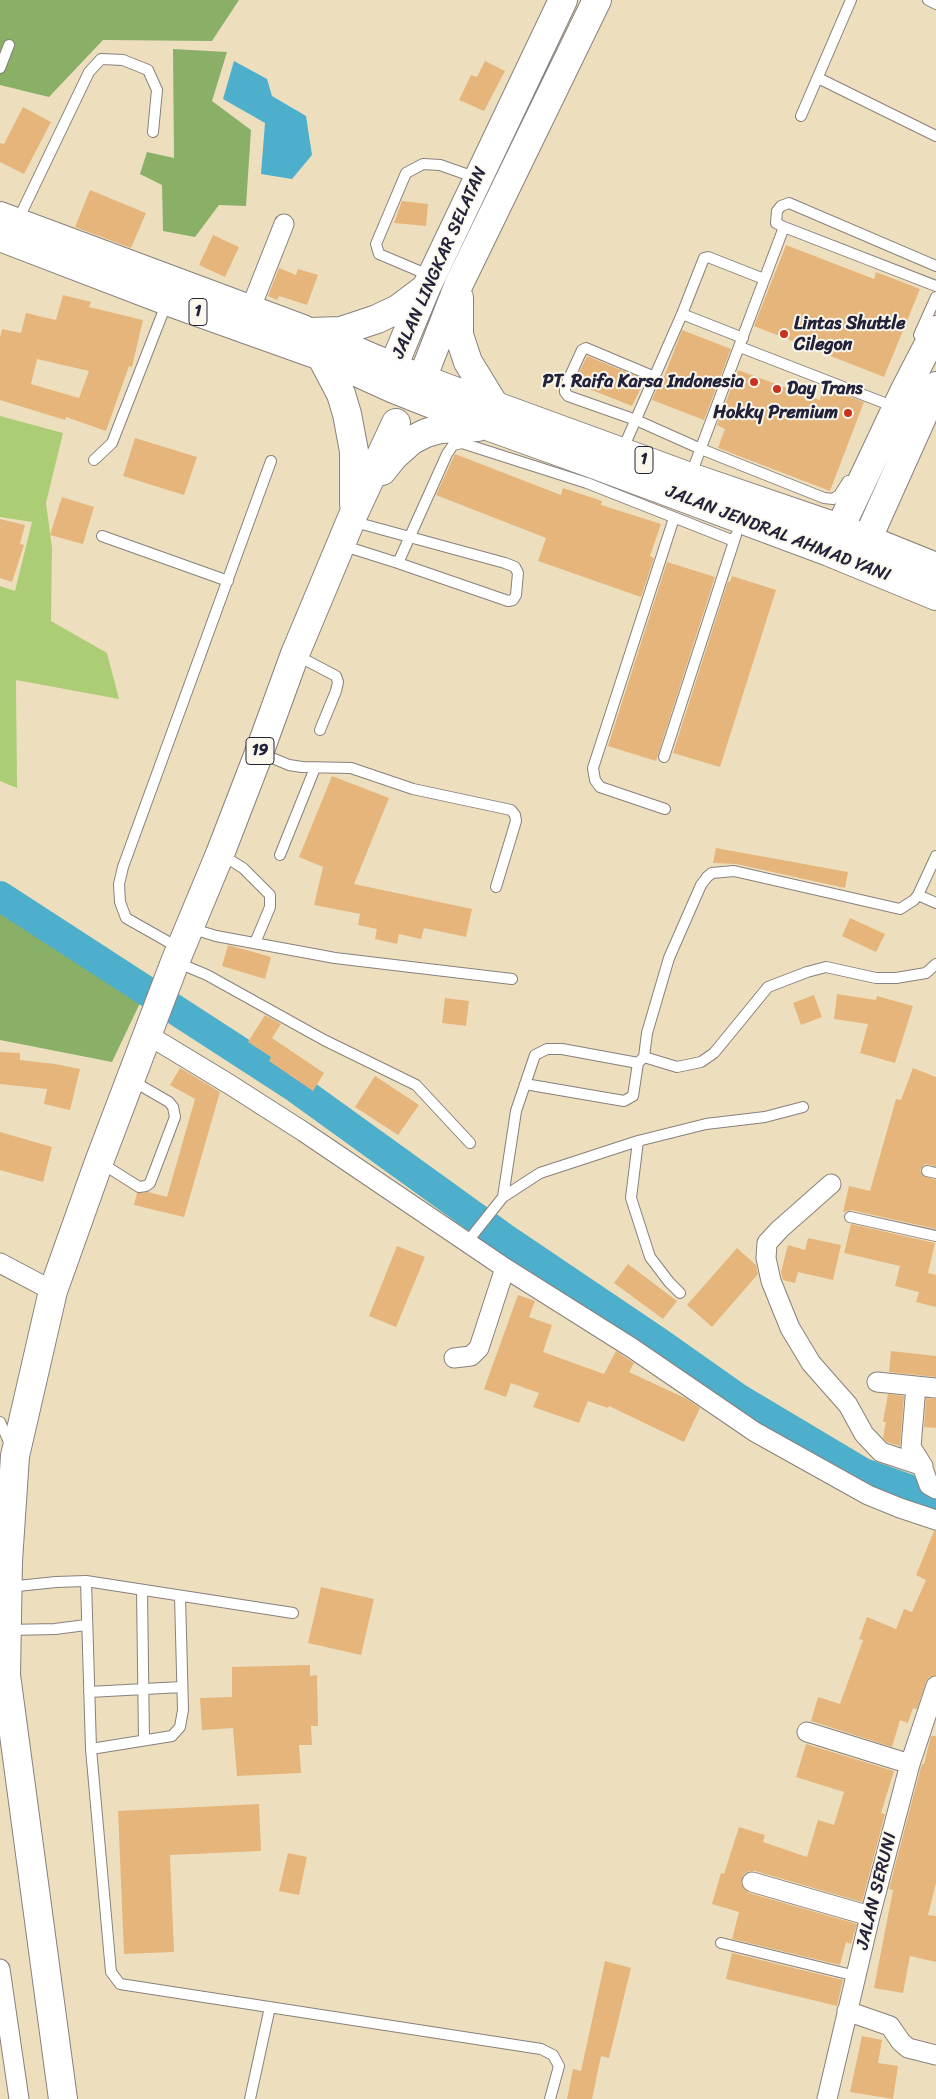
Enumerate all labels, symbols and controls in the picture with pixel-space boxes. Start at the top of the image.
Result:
street label: JALAN LINGKAR SELATAN [388,164,492,362]
road number: 1 [189,298,207,326]
place label: Lintas Shuttle Cilegon [794,313,906,356]
marker: Lintas Shuttle Cilegon [778,328,790,340]
place label: PT. Raifa Karsa Indonesia [542,371,744,393]
marker: PT. Raifa Karsa Indonesia [748,376,760,388]
place label: Day Trans [787,378,863,400]
marker: Day Trans [771,383,783,395]
place label: Hokky Premium [713,402,838,424]
marker: Hokky Premium [842,407,854,419]
road number: 1 [635,446,653,474]
street label: JALAN JENDRAL AHMAD YANI [663,481,893,587]
road number: 19 [246,738,274,764]
street label: JALAN SERUNI [852,1830,902,1952]

